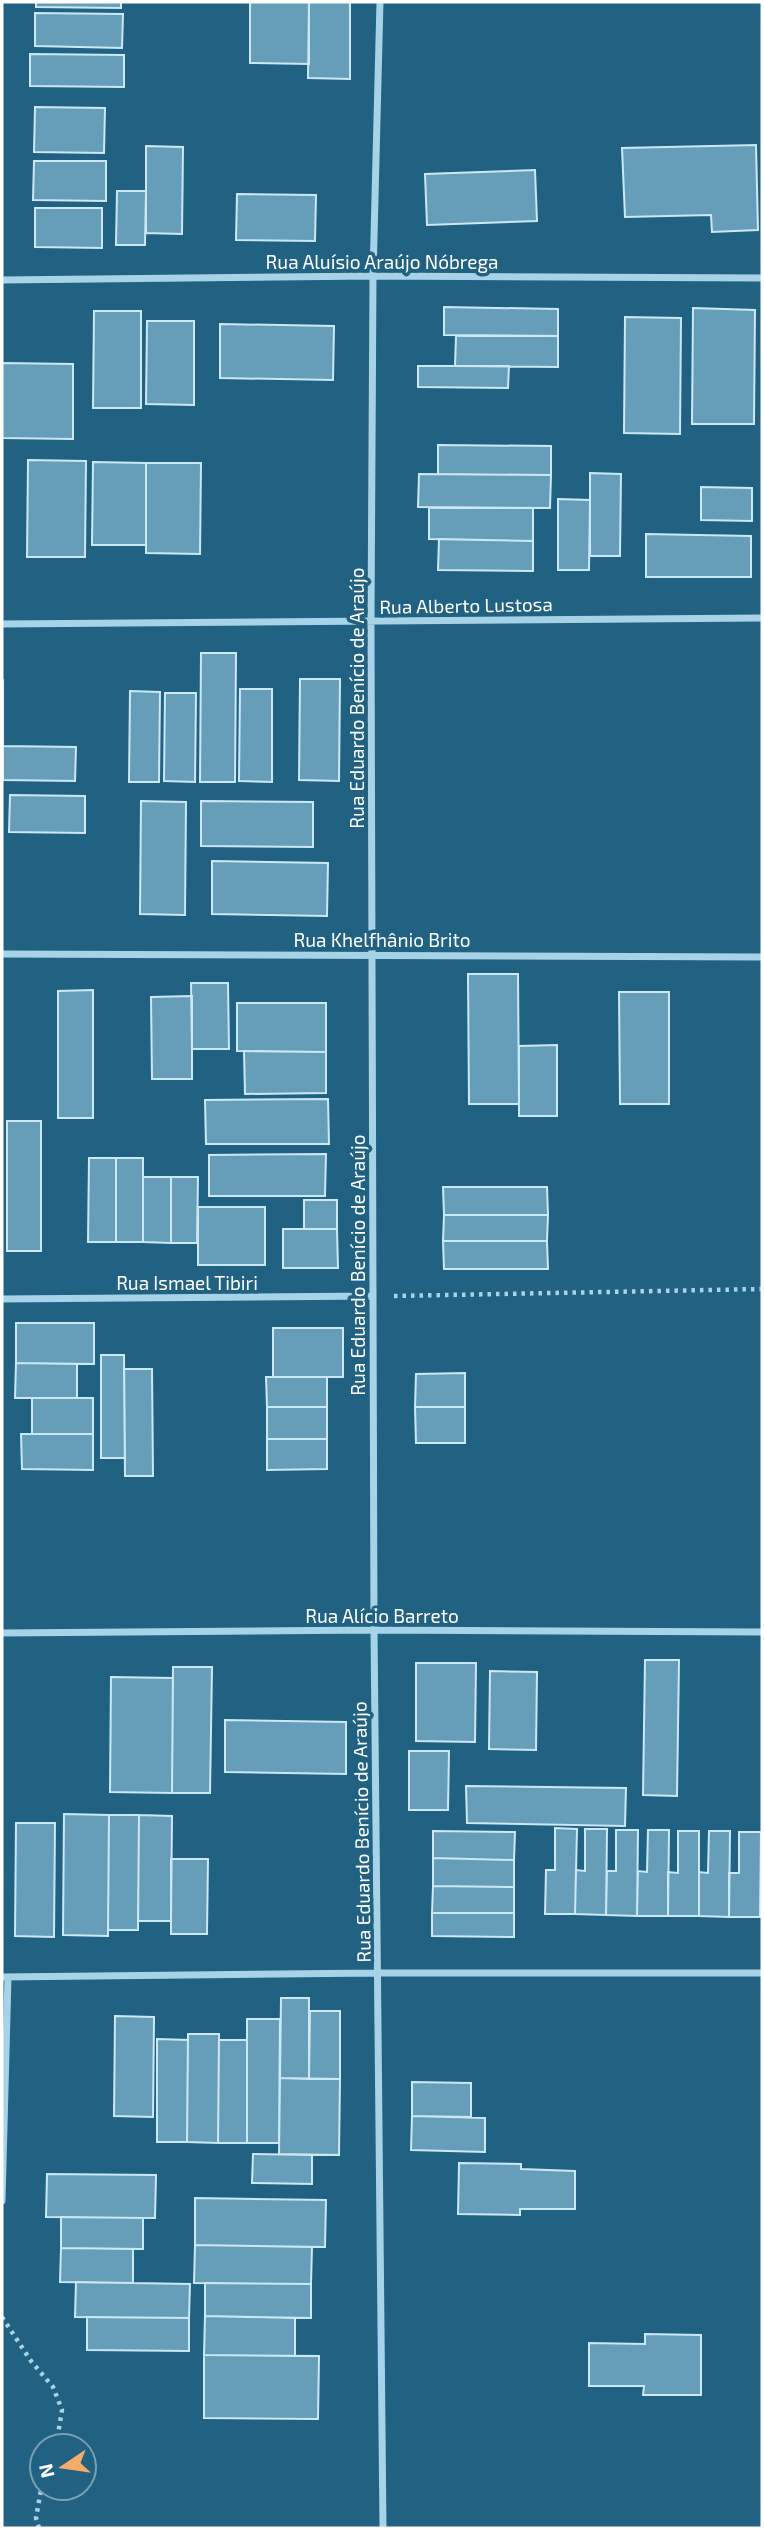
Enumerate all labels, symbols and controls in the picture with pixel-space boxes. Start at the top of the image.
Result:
street label: Rua Aluísio Araújo Nóbrega [266,250,498,273]
street label: Rua Eduardo Benício de Araújo [345,567,368,829]
street label: Rua Alberto Lustosa [379,592,553,618]
street label: Rua Khelfhânio Brito [294,928,470,951]
street label: Rua Eduardo Benício de Araújo [346,1134,369,1396]
street label: Rua Ismael Tibiri [116,1271,258,1294]
street label: Rua Alício Barreto [305,1604,459,1627]
street label: Rua Eduardo Benício de Araújo [347,1701,375,1963]
north arrow [28,2432,98,2502]
text: N [33,2462,59,2480]

